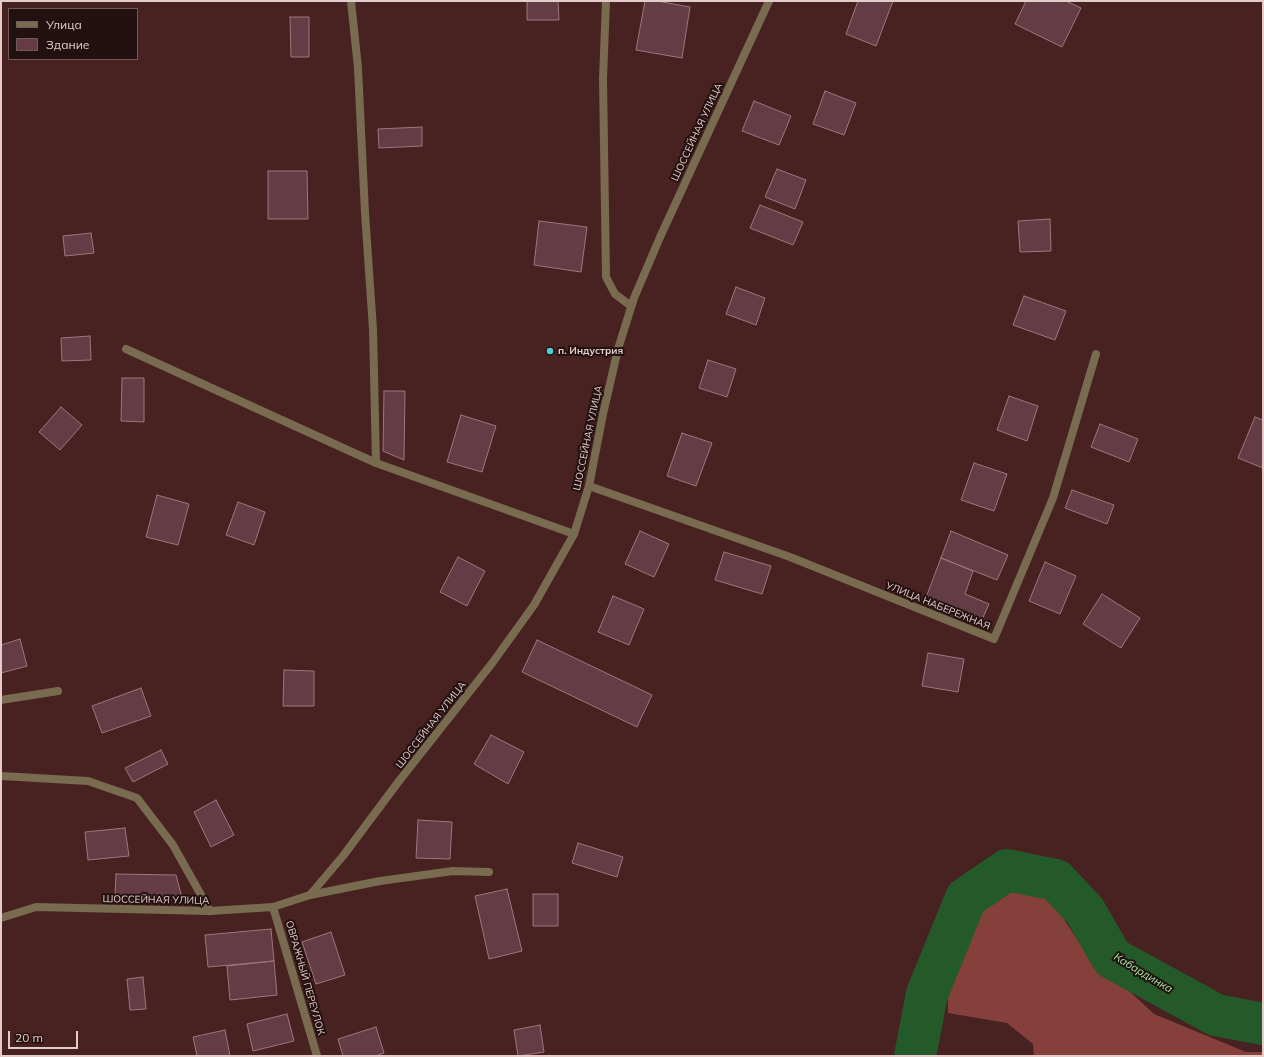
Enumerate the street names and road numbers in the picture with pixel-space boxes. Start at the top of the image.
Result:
street label: ШОССЕЙНАЯ УЛИЦА [669,81,725,183]
street label: ШОССЕЙНАЯ УЛИЦА [571,384,605,492]
street label: УЛИЦА НАБЕРЕЖНАЯ [884,580,992,632]
street label: ШОССЕЙНАЯ УЛИЦА [393,679,469,771]
street label: ШОССЕЙНАЯ УЛИЦА [102,893,210,907]
street label: ОВРАЖНЫЙ ПЕРЕУЛОК [283,919,327,1037]

